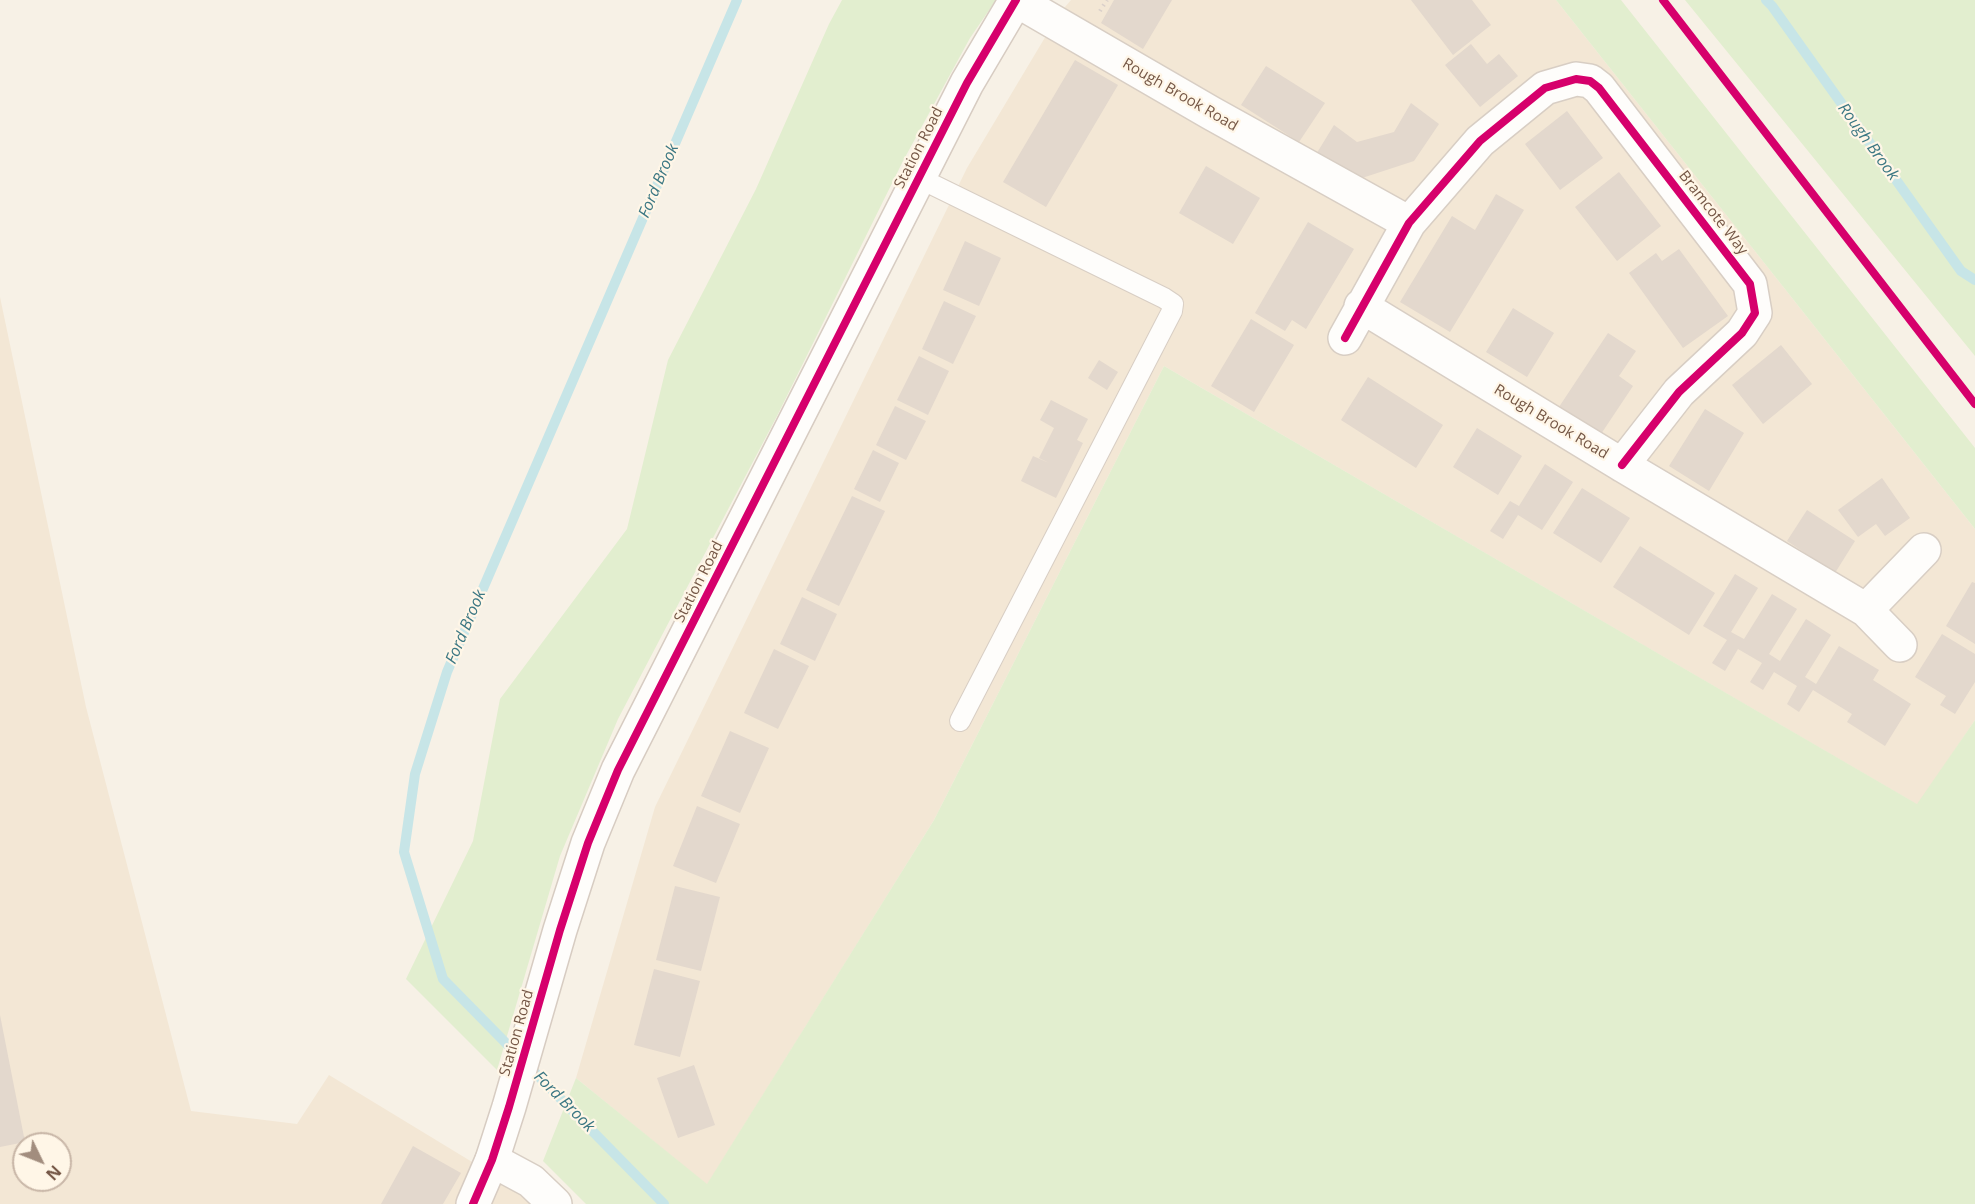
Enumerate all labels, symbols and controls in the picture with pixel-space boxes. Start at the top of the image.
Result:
street label: Rough Brook Road [1119,55,1241,135]
water label: Rough Brook [1834,100,1902,184]
street label: Station Road [891,104,947,192]
water label: Ford Brook [635,141,683,221]
street label: Bramcote Way [1675,167,1751,259]
street label: Rough Brook Road [1491,381,1611,463]
street label: Station Road [671,538,727,626]
water label: Ford Brook [442,587,490,667]
street label: Station Road [496,988,538,1078]
water label: Ford Brook [530,1068,598,1136]
north arrow [12,1132,72,1192]
text: N [41,1161,66,1185]

